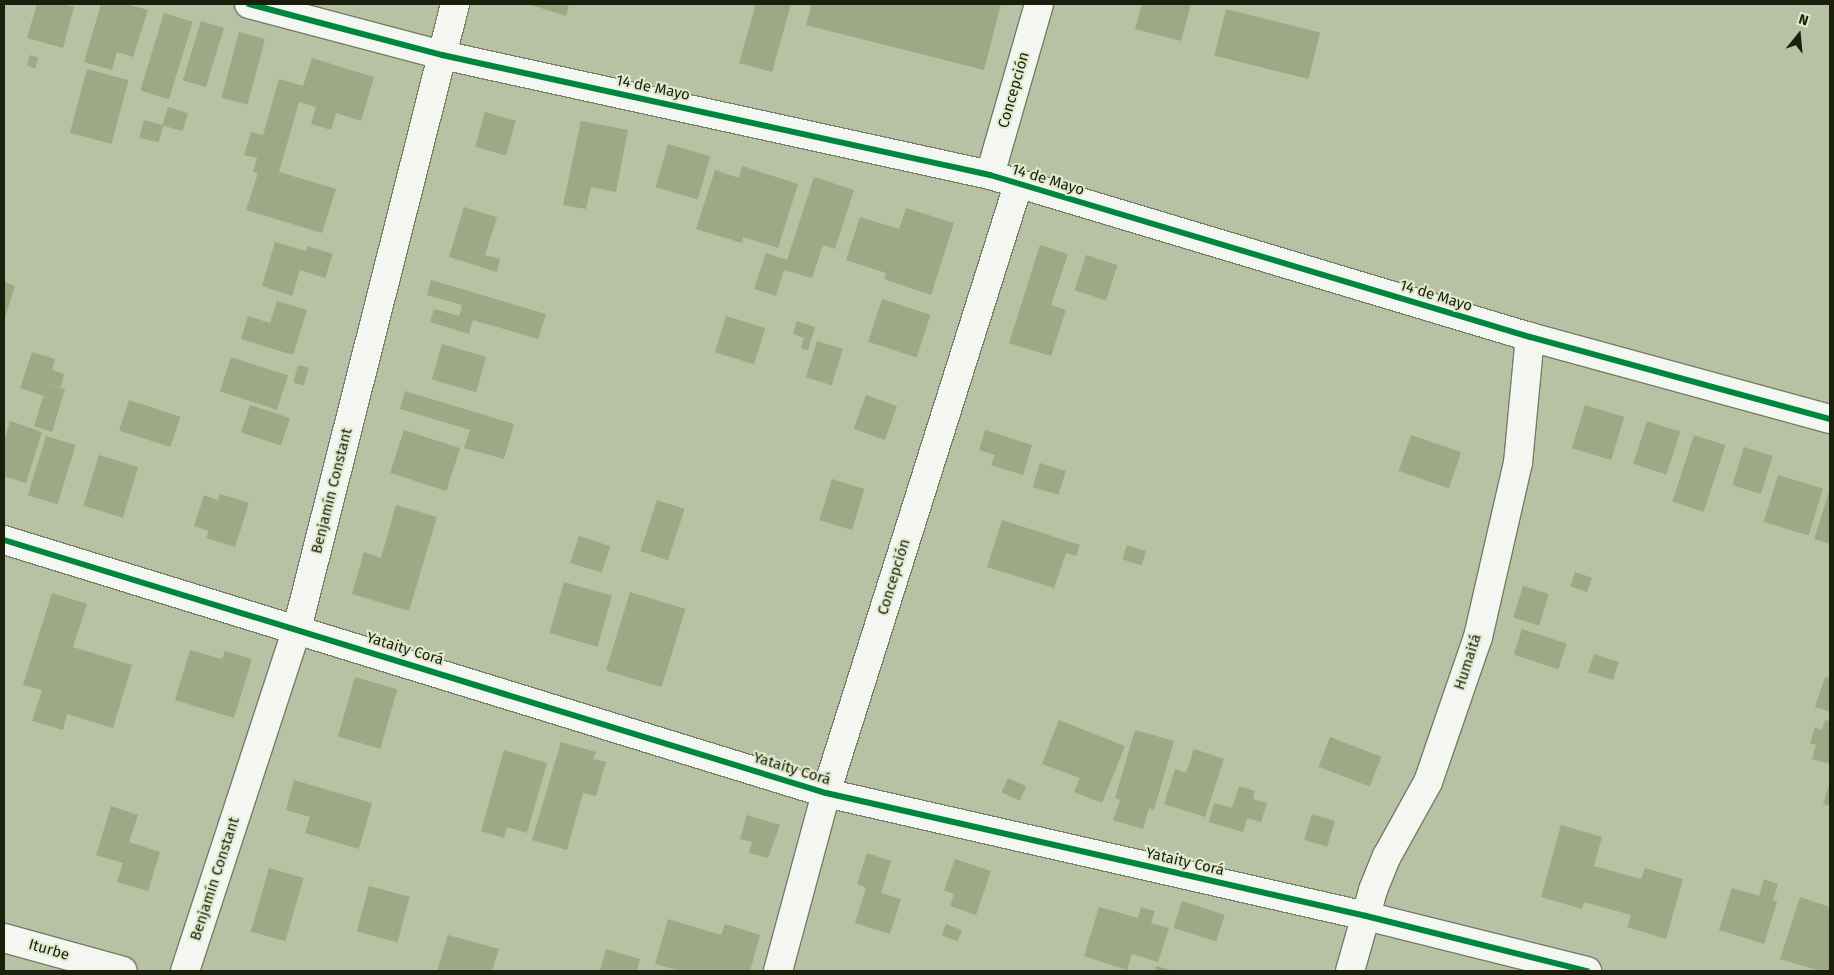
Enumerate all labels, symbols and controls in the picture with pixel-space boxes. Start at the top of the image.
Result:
north arrow [1774,10,1824,60]
text: N [1797,11,1810,30]
street label: Concepción [995,50,1033,130]
street label: 14 de Mayo [614,71,692,105]
street label: 14 de Mayo [1009,160,1087,200]
street label: 14 de Mayo [1397,276,1475,316]
street label: Benjamín Constant [308,426,356,556]
street label: Concepción [874,537,914,617]
street label: Yataity Corá [364,629,446,669]
street label: Humaitá [1451,632,1485,692]
street label: Yataity Corá [751,749,833,789]
street label: Benjamín Constant [187,815,243,943]
street label: Yataity Corá [1144,844,1226,880]
street label: Iturbe [27,936,71,964]

